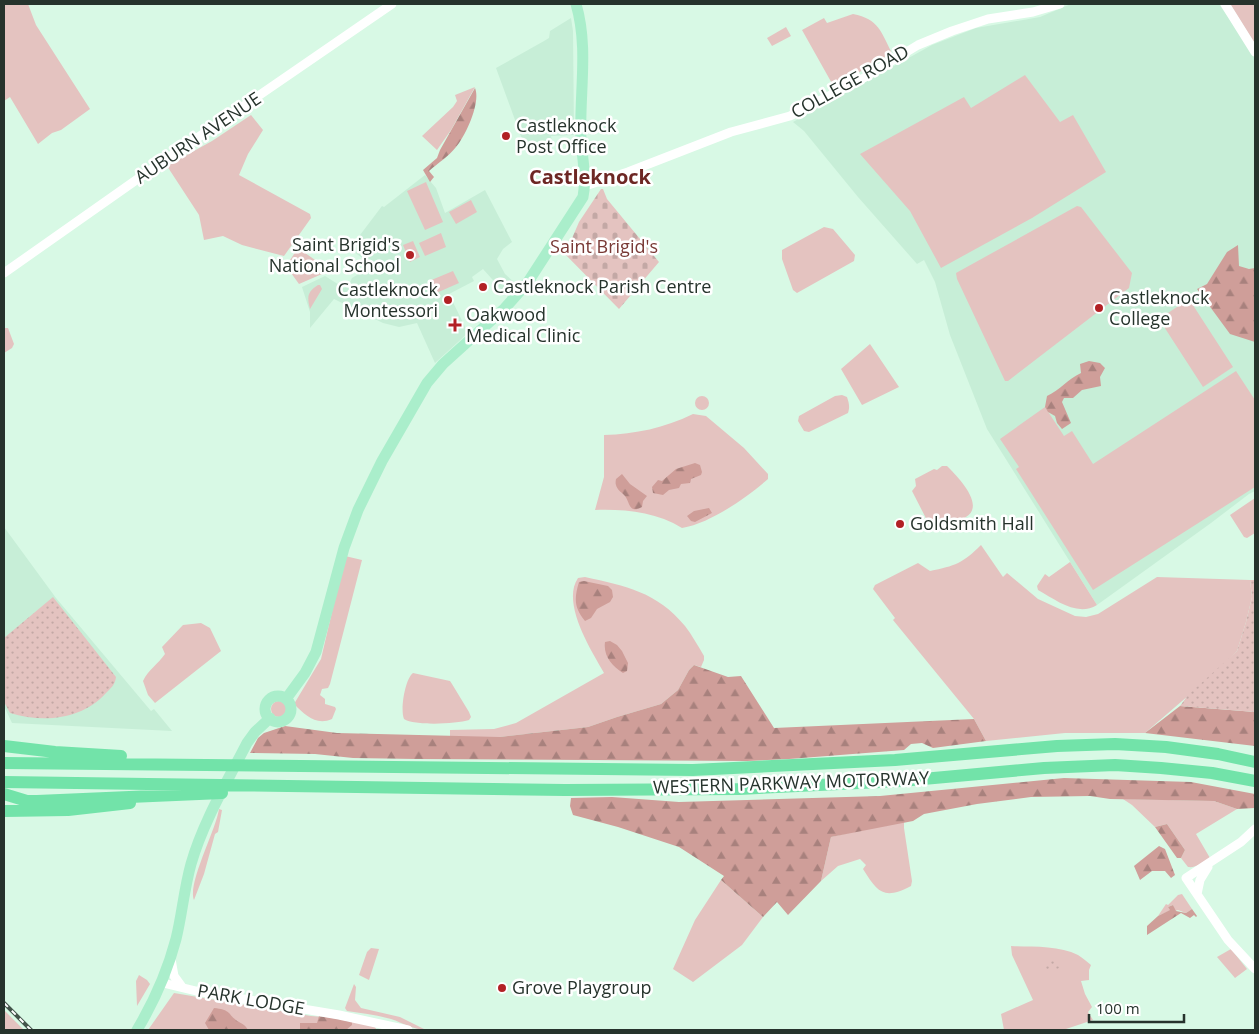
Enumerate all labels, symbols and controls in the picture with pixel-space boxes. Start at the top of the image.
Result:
street label: COLLEGE ROAD [786,39,913,123]
street label: AUBURN AVENUE [130,86,265,188]
place label: Castleknock Post Office [516,113,617,158]
marker: Castleknock Post Office [500,130,512,142]
district label: Castleknock [529,163,652,190]
place label: Saint Brigid's National School [269,232,400,277]
park label: Saint Brigid's [550,234,658,258]
marker: Saint Brigid's National School [404,249,416,261]
place label: Castleknock Parish Centre [493,274,711,298]
place label: Castleknock Montessori [338,277,439,322]
marker: Castleknock Parish Centre [477,281,489,293]
place label: Castleknock College [1109,285,1210,330]
marker: Castleknock Montessori [442,294,454,306]
place label: Oakwood Medical Clinic [466,302,581,347]
marker: Castleknock College [1093,302,1105,314]
marker: Oakwood Medical Clinic [448,318,462,332]
place label: Goldsmith Hall [910,511,1034,535]
marker: Goldsmith Hall [894,518,906,530]
street label: WESTERN PARKWAY MOTORWAY [653,765,930,799]
place label: Grove Playgroup [512,975,651,999]
street label: PARK LODGE [196,978,307,1020]
marker: Grove Playgroup [496,982,508,994]
scale bar [1089,992,1184,1024]
text: 100 m [1096,998,1140,1018]

